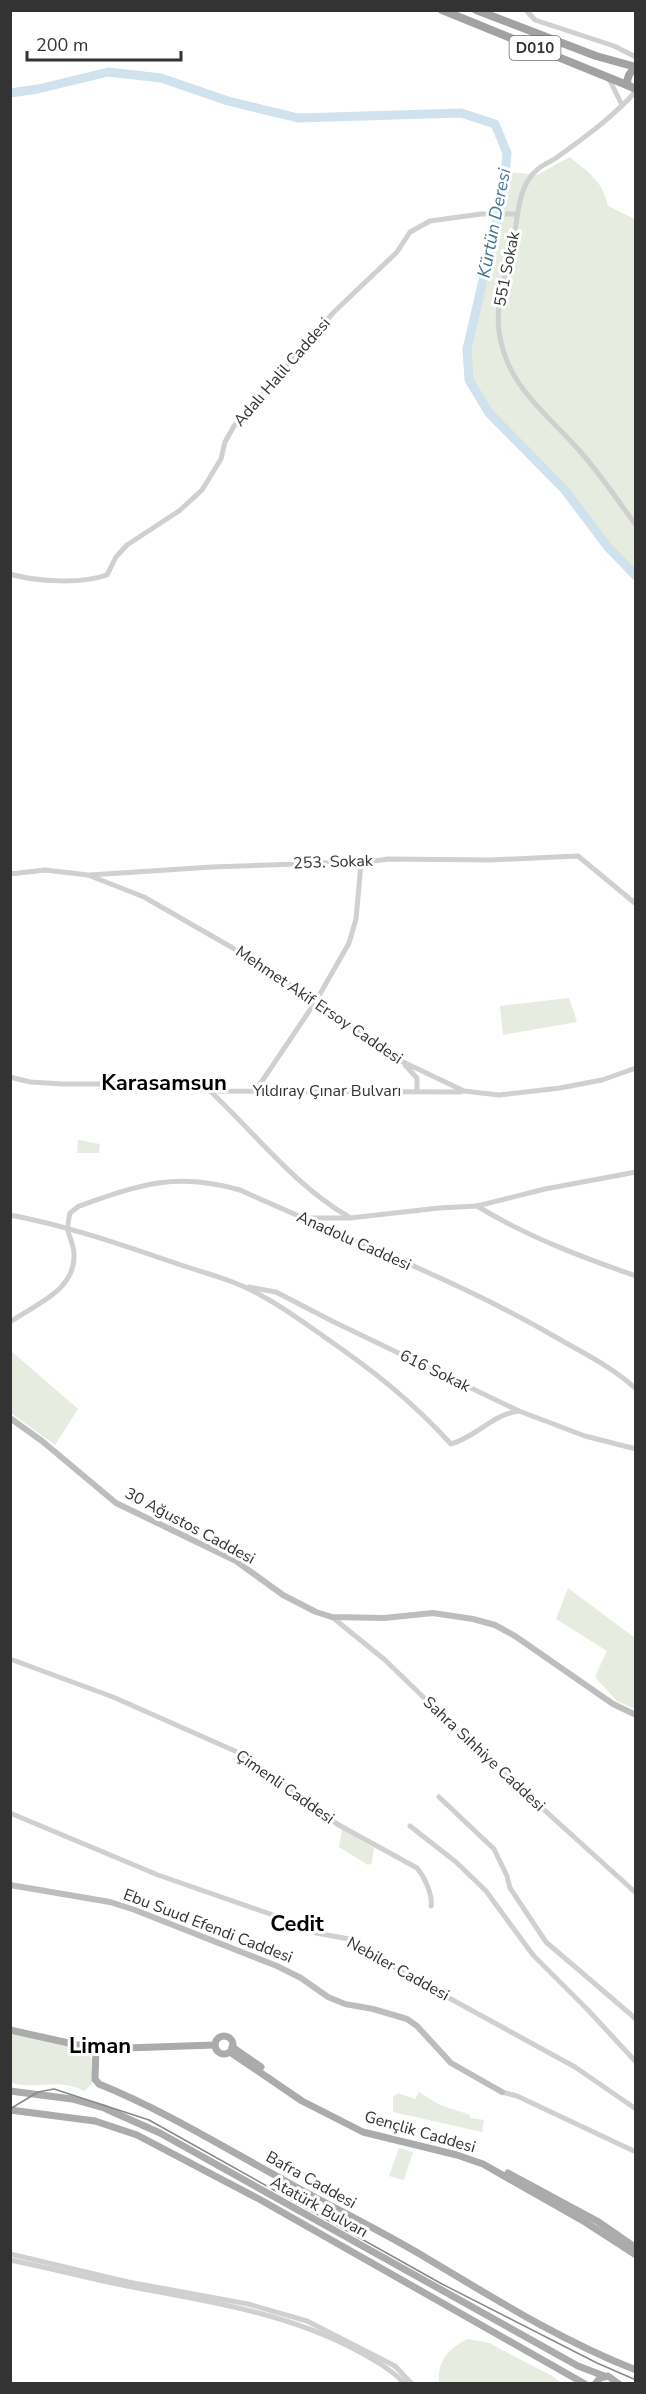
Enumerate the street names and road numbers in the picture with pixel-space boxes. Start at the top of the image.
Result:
road number: D010 [510,36,560,60]
street label: 551 Sokak [489,229,525,308]
street label: Adalı Halil Caddesi [229,313,335,431]
street label: 253. Sokak [293,850,374,874]
street label: Mehmet Akif Ersoy Caddesi [231,941,407,1069]
street label: Yıldıray Çınar Bulvarı [252,1080,401,1102]
street label: Anadolu Caddesi [293,1206,415,1276]
street label: 616 Sokak [396,1344,475,1398]
street label: 30 Ağustos Caddesi [121,1482,259,1570]
street label: Sahra Sıhhiye Caddesi [418,1692,550,1816]
street label: Çimenli Caddesi [231,1745,339,1829]
street label: Ebu Suud Efendi Caddesi [120,1884,296,1968]
street label: Nebiler Caddesi [343,1932,453,2006]
street label: Gençlik Caddesi [362,2106,478,2158]
street label: Bafra Caddesi [262,2146,360,2214]
street label: Atatürk Bulvarı [266,2171,372,2243]

